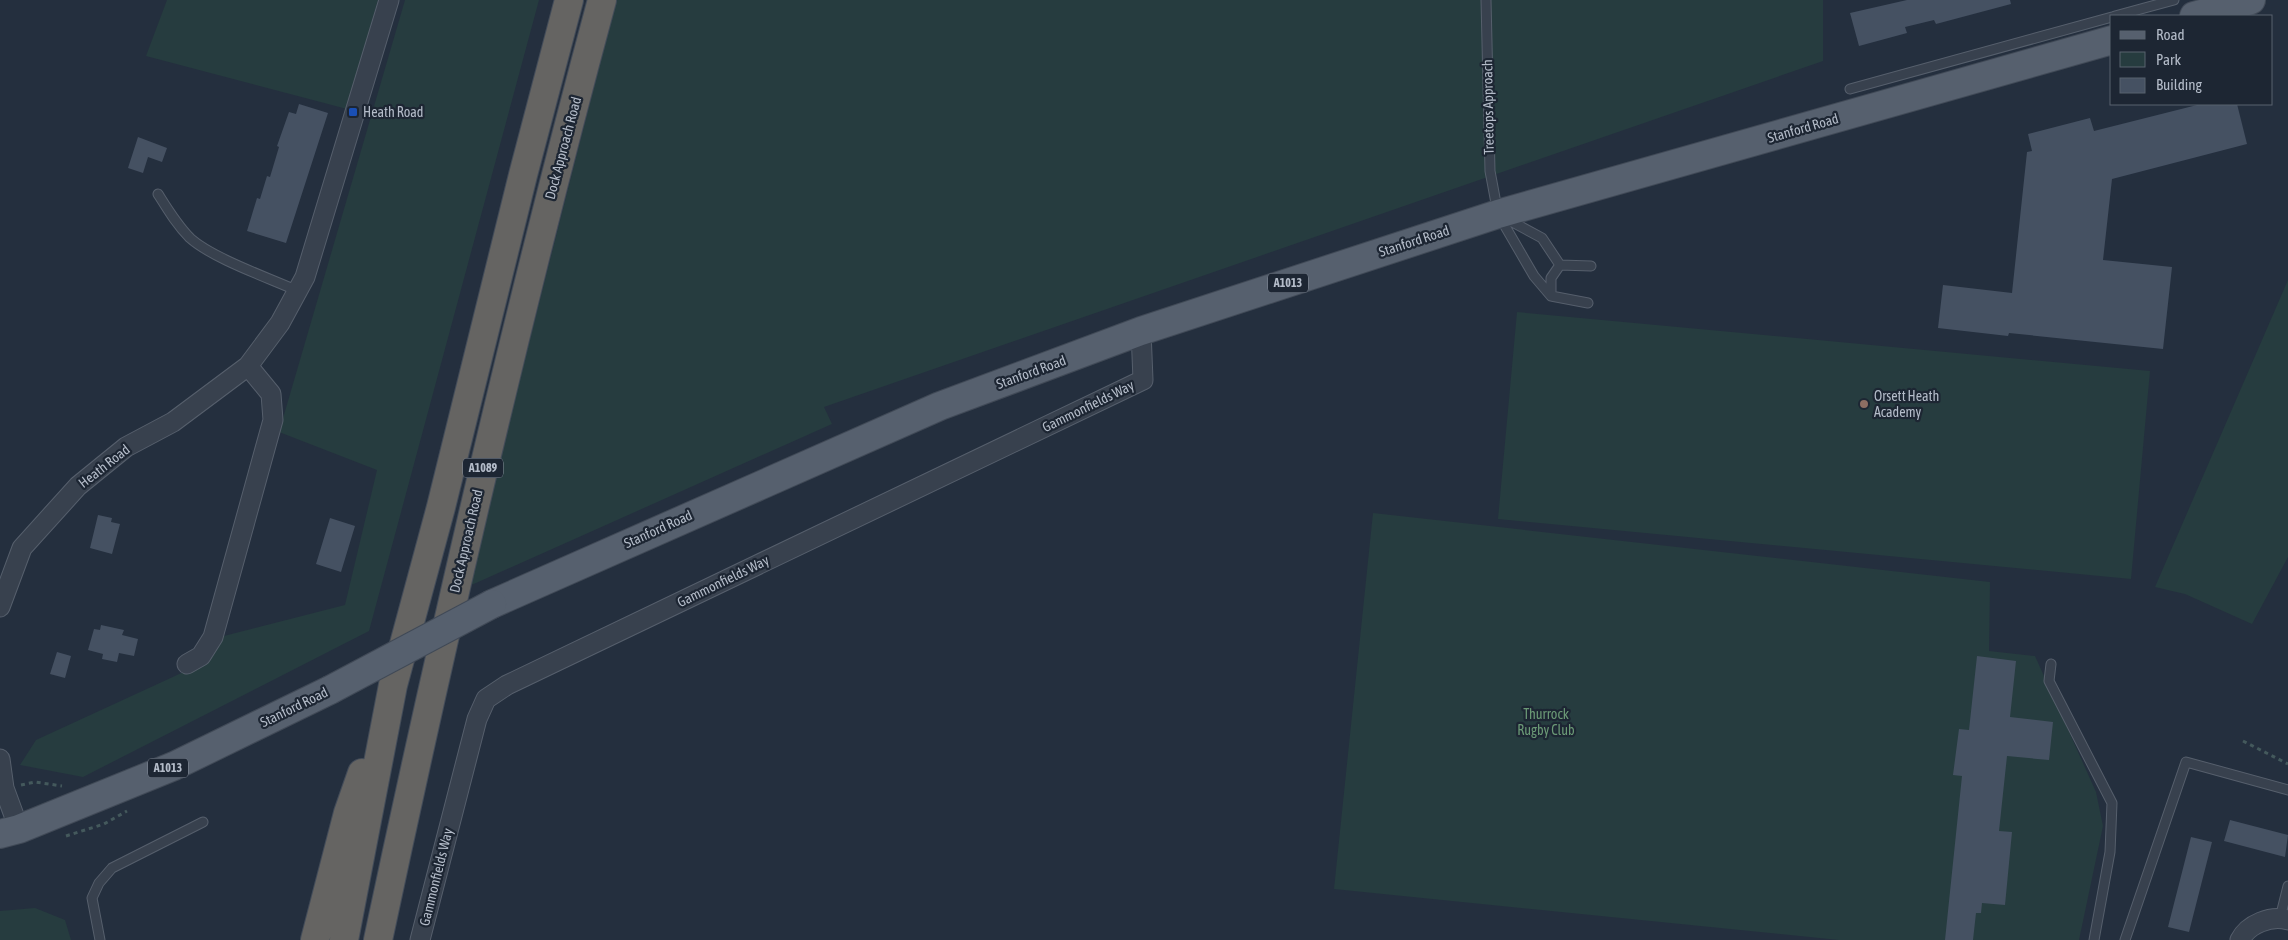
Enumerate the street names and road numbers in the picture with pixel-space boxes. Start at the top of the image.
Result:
street label: Treetops Approach [1479,59,1497,155]
street label: Dock Approach Road [542,95,584,201]
street label: Stanford Road [1766,110,1840,146]
street label: Stanford Road [1377,222,1451,260]
road number: A1013 [1268,274,1308,292]
street label: Stanford Road [994,352,1068,392]
street label: Gammonfields Way [1040,377,1137,435]
street label: Heath Road [75,441,133,491]
road number: A1089 [463,458,503,478]
street label: Dock Approach Road [446,488,486,594]
street label: Stanford Road [621,507,695,551]
street label: Gammonfields Way [675,552,772,610]
street label: Stanford Road [258,684,330,730]
road number: A1013 [148,758,188,778]
street label: Gammonfields Way [416,826,456,927]

